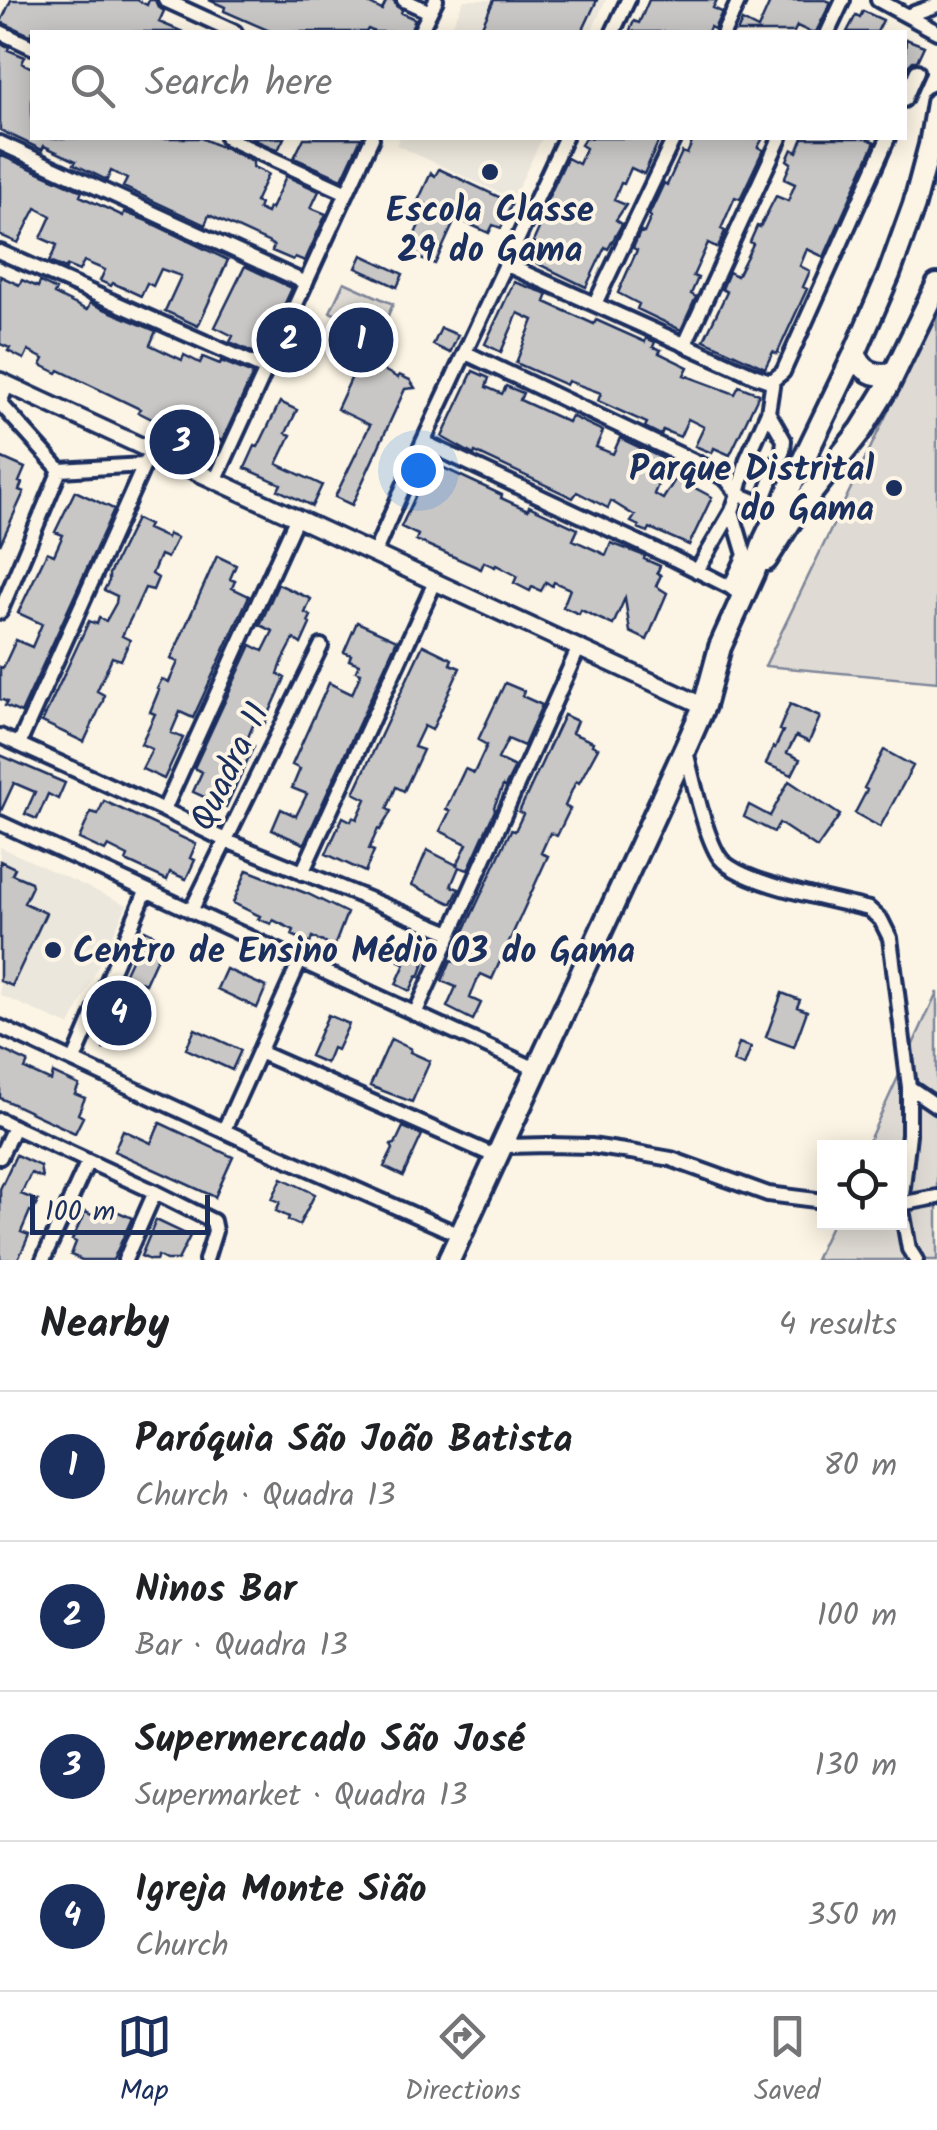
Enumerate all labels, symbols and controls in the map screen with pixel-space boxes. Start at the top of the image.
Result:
search box [30,30,907,140]
text: Search here [145,55,332,115]
icon: search [65,58,120,113]
marker: Escola Classe 29 do Gama [479,161,501,183]
place label: Escola Classe 29 do Gama [386,184,594,280]
pin: 2 [256,302,322,378]
pin: 1 [328,302,394,378]
pin: 3 [150,404,214,480]
place label: Parque Distrital do Gama [629,443,875,539]
your location [393,445,444,496]
marker: Parque Distrital do Gama [883,477,905,499]
street label: Quadra 11 [176,693,287,841]
place label: Centro de Ensino Médio 03 do Gama [73,925,635,981]
marker: Centro de Ensino Médio 03 do Gama [42,939,64,961]
pin: 4 [86,976,152,1050]
map controls [817,1140,907,1230]
button: locate [817,1140,907,1230]
scale bar [30,1190,210,1234]
text: 100 m [45,1190,115,1235]
text: Nearby [40,1292,169,1359]
text: 4 results [779,1300,897,1351]
text: Paróquia São João Batista [135,1411,573,1471]
text: 1 [68,1441,77,1492]
text: 80 m [823,1441,897,1492]
text: Church · Quadra 13 [135,1471,396,1522]
text: Ninos Bar [135,1561,296,1621]
text: 2 [63,1591,82,1642]
text: 100 m [817,1591,897,1642]
text: Bar · Quadra 13 [135,1621,348,1672]
text: Supermercado São José [135,1711,524,1771]
text: 3 [64,1741,81,1792]
text: 130 m [814,1741,897,1792]
text: Supermarket · Quadra 13 [135,1771,467,1822]
text: Igreja Monte Sião [135,1861,427,1921]
text: 4 [64,1891,81,1942]
text: 350 m [807,1891,897,1942]
text: Church [135,1921,229,1972]
tab: Map [117,2009,172,2114]
tab: Directions [405,2009,521,2114]
tab: Saved [754,2009,820,2114]

